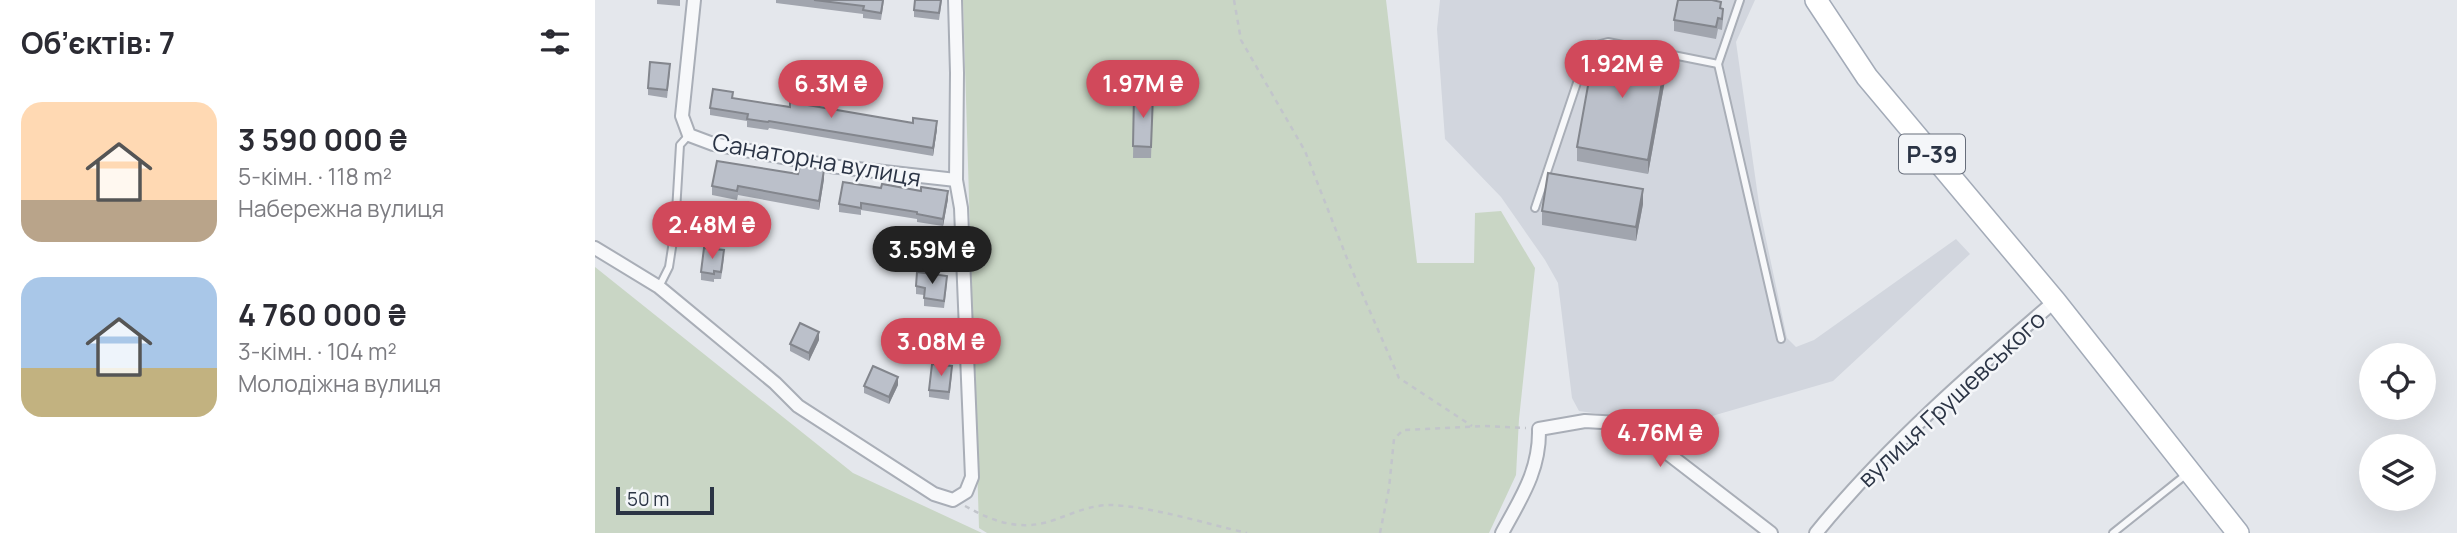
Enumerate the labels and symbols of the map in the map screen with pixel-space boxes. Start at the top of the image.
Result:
pin: 1.92M ₴ [1557,41,1687,100]
pin: 6.3M ₴ [774,60,888,120]
pin: 1.97M ₴ [1078,60,1208,120]
street label: Санаторна вулиця [710,124,924,194]
road number: Р-39 [1899,134,1965,174]
pin: 2.48M ₴ [647,202,777,261]
pin: 3.59M ₴ [867,226,997,286]
street label: вулиця Грушевського [1850,302,2052,494]
pin: 3.08M ₴ [876,318,1006,378]
pin: 4.76M ₴ [1595,410,1725,469]
scale bar [616,484,714,516]

